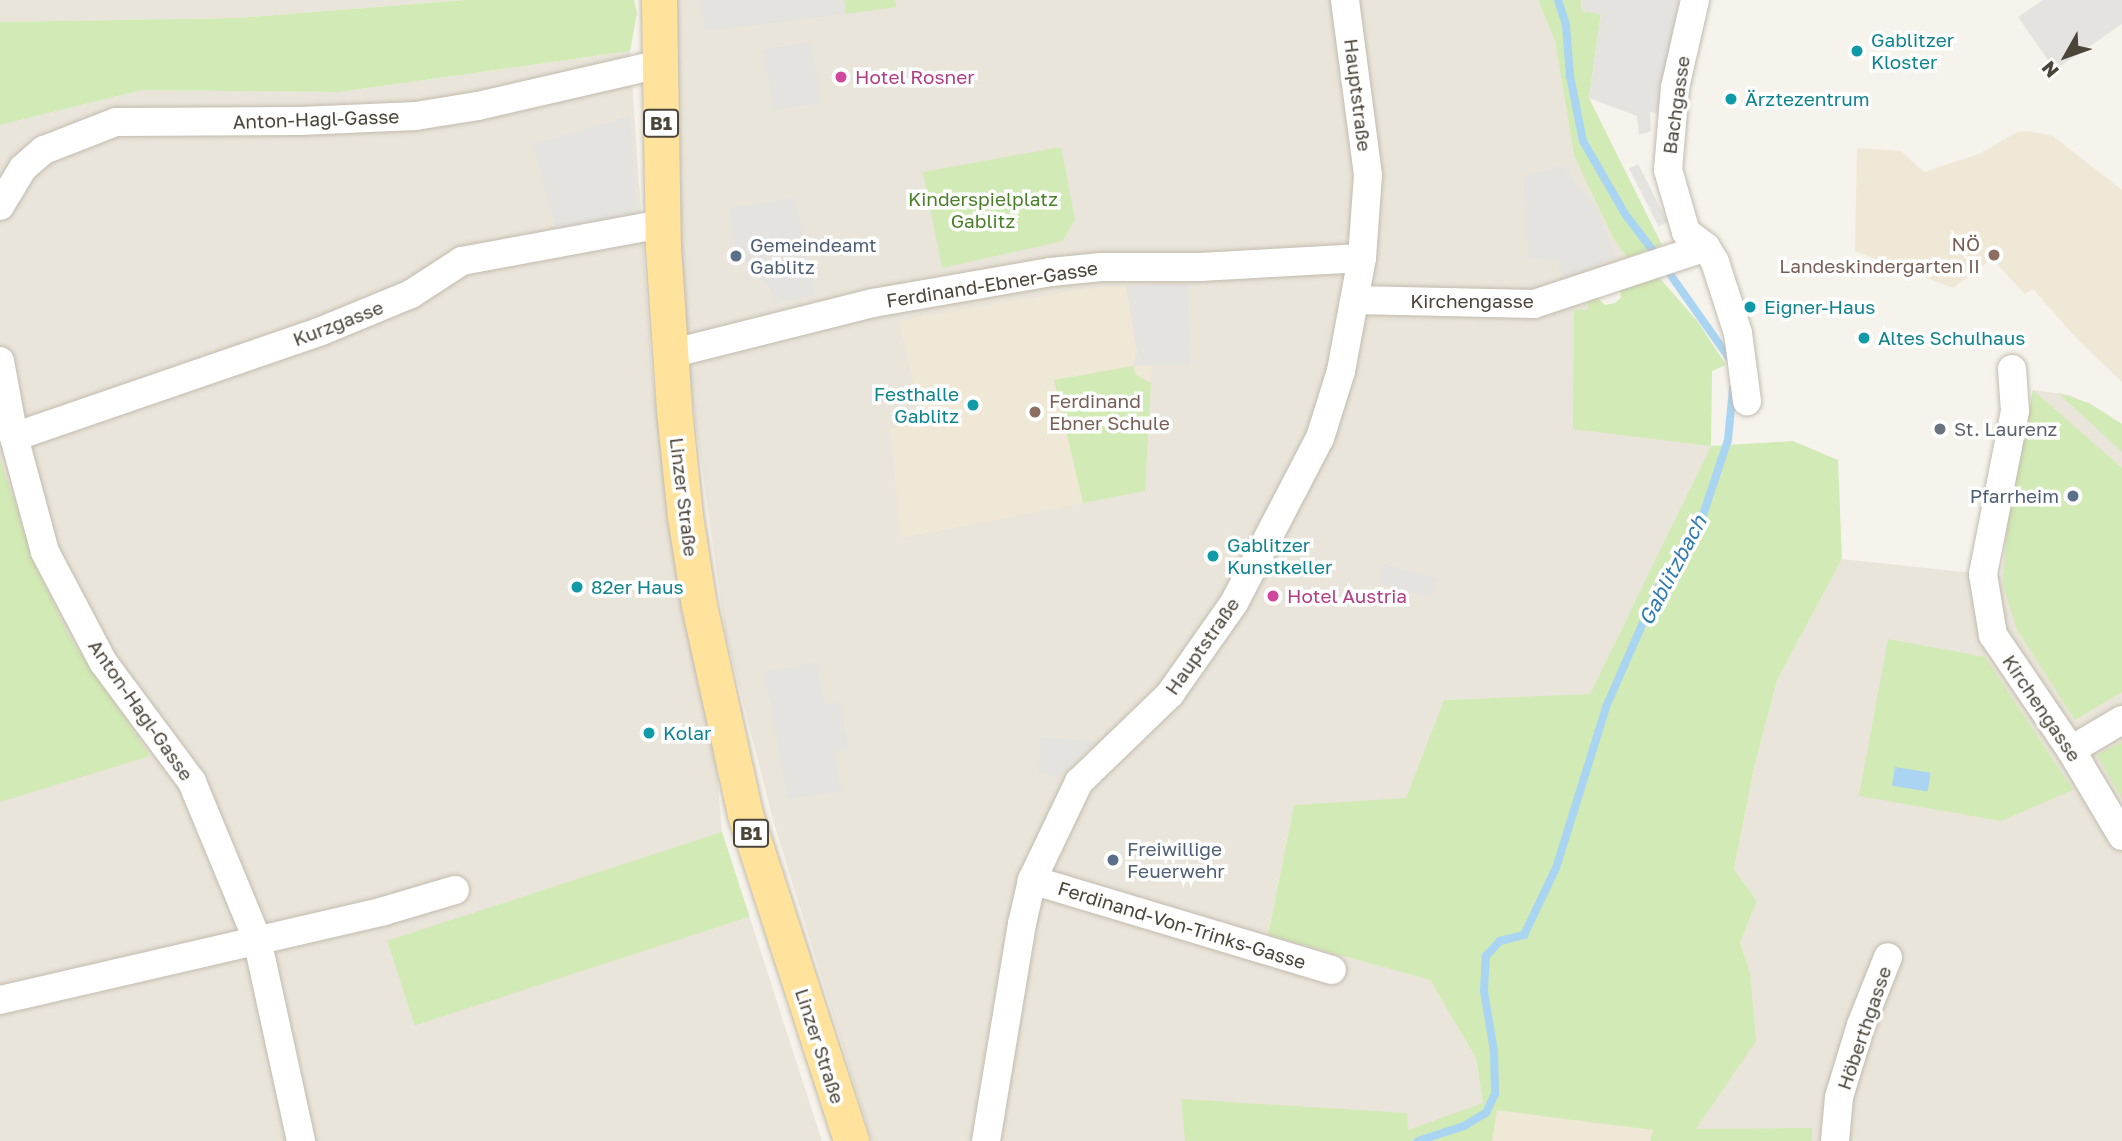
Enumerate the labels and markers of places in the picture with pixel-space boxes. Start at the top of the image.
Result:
place label: Gablitzer Kloster [1871,29,1954,73]
marker: Gablitzer Kloster [1849,43,1865,59]
place label: Hotel Rosner [855,66,975,88]
marker: Hotel Rosner [833,69,849,85]
place label: Ärztezentrum [1745,88,1870,110]
marker: Ärztezentrum [1723,91,1739,107]
place label: NÖ Landeskindergarten II [1779,233,1980,277]
place label: Gemeindeamt Gablitz [750,234,877,278]
marker: NÖ Landeskindergarten II [1986,247,2002,263]
marker: Gemeindeamt Gablitz [728,248,744,264]
place label: Eigner-Haus [1764,296,1875,318]
marker: Eigner-Haus [1742,299,1758,315]
place label: Altes Schulhaus [1878,327,2025,349]
marker: Altes Schulhaus [1856,330,1872,346]
place label: Festhalle Gablitz [874,383,959,427]
place label: Ferdinand Ebner Schule [1049,390,1170,434]
marker: Festhalle Gablitz [965,397,981,413]
marker: Ferdinand Ebner Schule [1027,404,1043,420]
place label: St. Laurenz [1954,418,2057,440]
marker: St. Laurenz [1932,421,1948,437]
place label: Pfarrheim [1970,485,2059,507]
marker: Pfarrheim [2065,488,2081,504]
place label: Gablitzer Kunstkeller [1227,534,1332,578]
marker: Gablitzer Kunstkeller [1205,548,1221,564]
place label: 82er Haus [591,576,684,598]
marker: 82er Haus [569,579,585,595]
place label: Hotel Austria [1287,585,1407,607]
marker: Hotel Austria [1265,588,1281,604]
place label: Kolar [663,722,711,744]
marker: Kolar [641,725,657,741]
place label: Freiwillige Feuerwehr [1127,838,1225,882]
marker: Freiwillige Feuerwehr [1105,852,1121,868]

